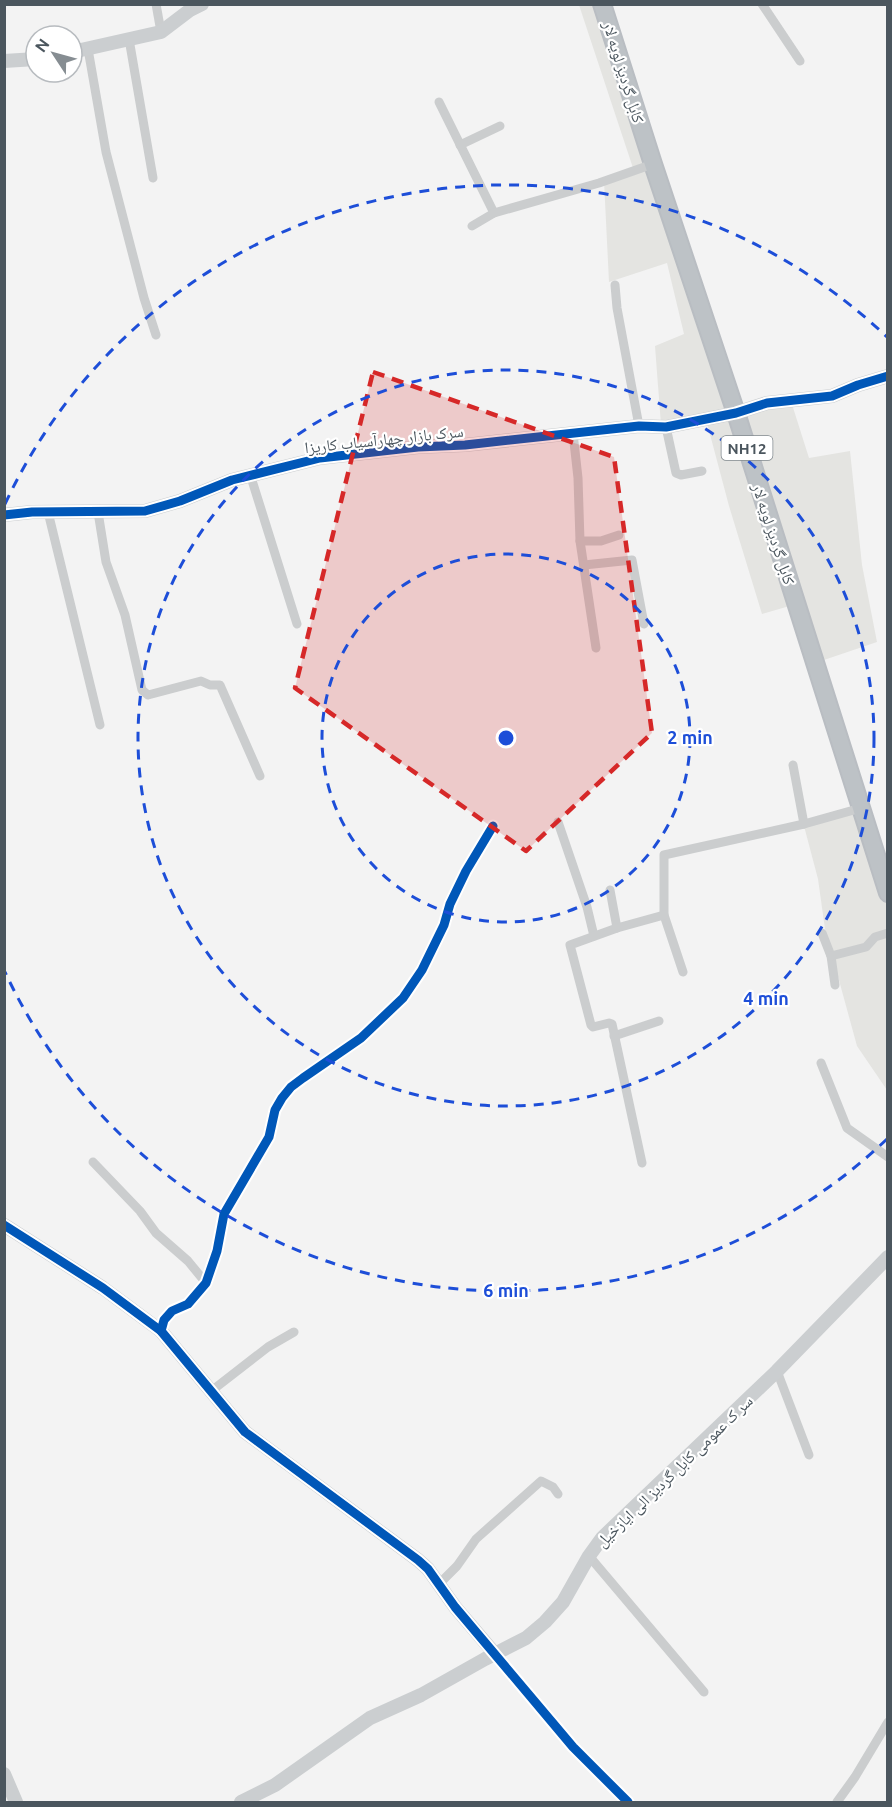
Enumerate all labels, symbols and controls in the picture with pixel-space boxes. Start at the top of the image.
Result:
street label: کابل گردیز لویه لار [598,18,648,126]
north arrow [24,24,84,84]
text: N [31,35,53,55]
street label: سرک بازار چهارآسیاب کاریزا [304,422,464,457]
road number: NH12 [722,436,772,460]
street label: کابل گردیز لویه لار [747,480,799,588]
text: 2 min [667,727,713,747]
centre of rings [496,728,516,748]
text: 4 min [743,988,789,1008]
text: 6 min [483,1280,529,1300]
street label: سر ک عمومی کابل گردیز الی ایازخیل [592,1391,757,1552]

